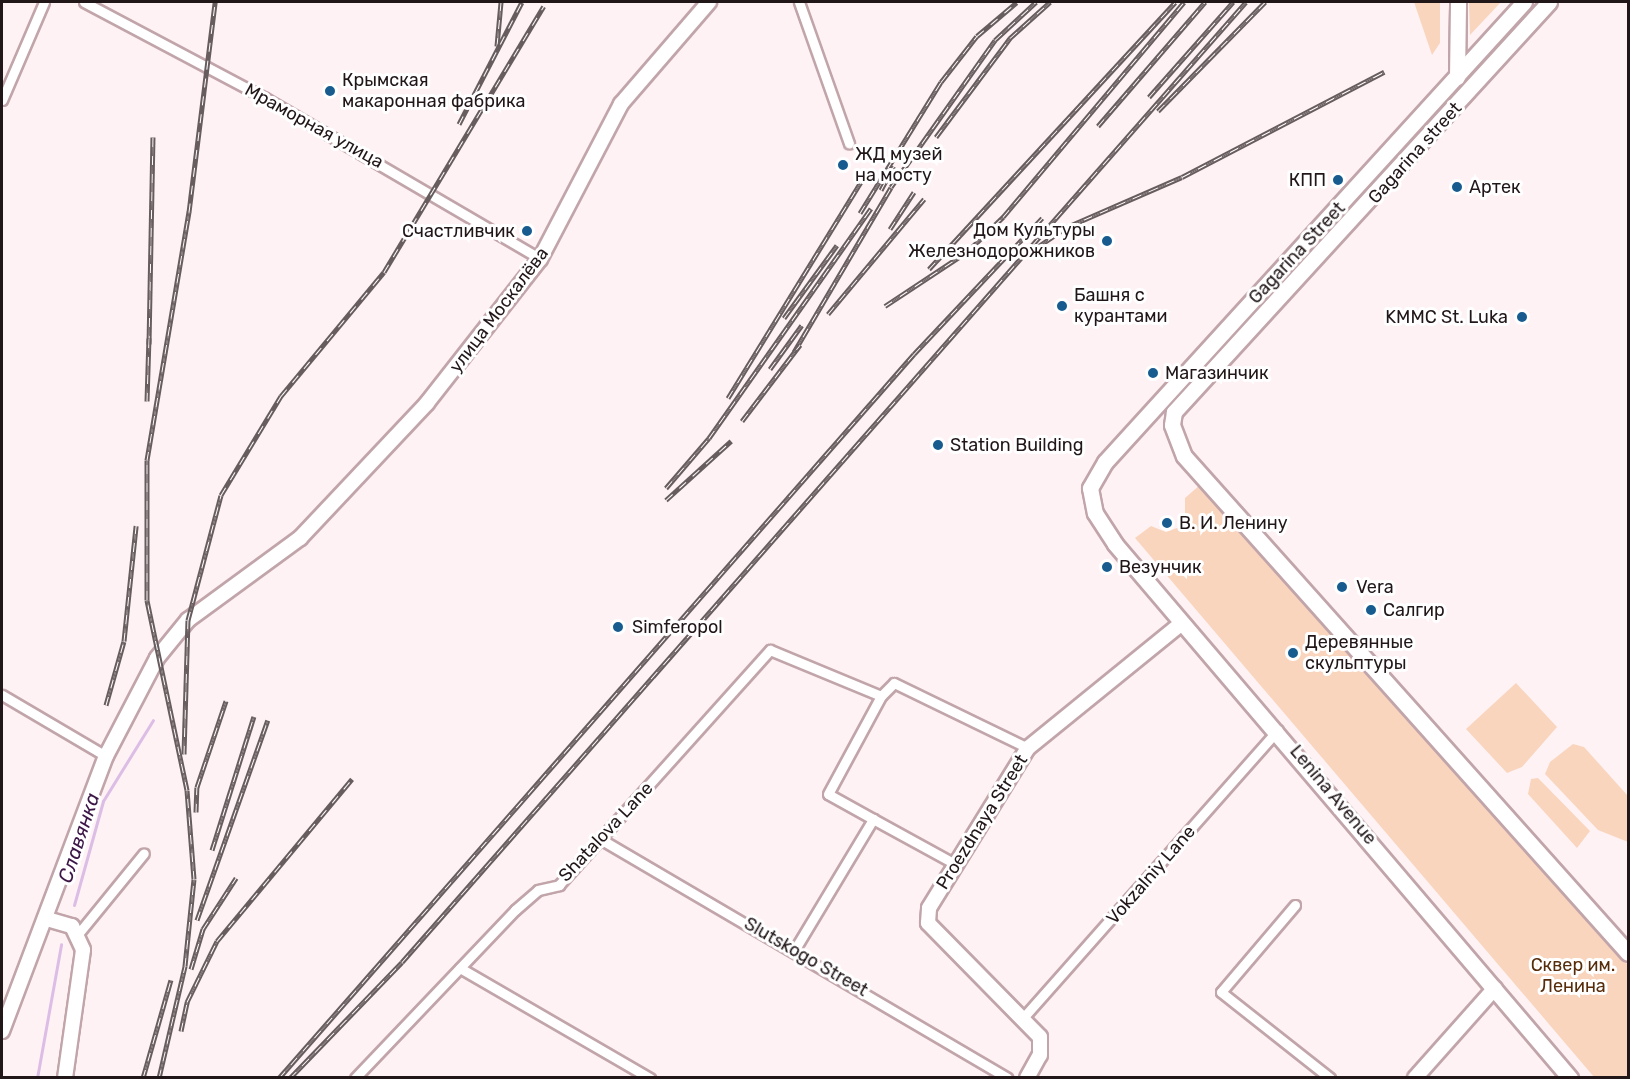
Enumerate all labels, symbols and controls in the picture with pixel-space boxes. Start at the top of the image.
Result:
place label: Крымская макаронная фабрика [342,70,526,112]
street label: Мраморная улица [241,79,387,173]
marker: Крымская макаронная фабрика [323,84,337,98]
street label: Gagarina street [1364,98,1466,208]
place label: ЖД музей на мосту [855,144,942,186]
marker: ЖД музей на мосту [836,158,850,172]
place label: КПП [1289,169,1326,191]
marker: КПП [1331,173,1345,187]
place label: Артек [1469,176,1521,198]
marker: Артек [1450,180,1464,194]
street label: Gagarina Street [1244,198,1350,308]
place label: Счастливчик [402,220,515,242]
place label: Дом Культуры Железнодорожников [908,220,1095,262]
marker: Счастливчик [520,224,534,238]
marker: Дом Культуры Железнодорожников [1100,234,1114,248]
street label: улица Москалёва [445,243,553,377]
place label: Башня с курантами [1074,285,1168,328]
marker: Башня с курантами [1055,299,1069,313]
place label: KMMC St. Luka [1385,306,1508,328]
marker: KMMC St. Luka [1513,308,1531,326]
place label: Магазинчик [1165,362,1269,384]
marker: Магазинчик [1146,366,1160,380]
place label: Station Building [950,434,1083,456]
marker: Station Building [931,438,945,452]
place label: В. И. Ленину [1179,512,1288,534]
marker: В. И. Ленину [1160,516,1174,530]
place label: Везунчик [1119,556,1202,578]
marker: Везунчик [1100,560,1114,574]
place label: Vera [1356,576,1394,598]
marker: Vera [1333,578,1351,596]
place label: Салгир [1383,599,1445,621]
marker: Салгир [1364,603,1378,617]
place label: Simferopol [632,616,723,638]
marker: Simferopol [609,618,627,636]
place label: Деревянные скульптуры [1305,632,1413,674]
marker: Деревянные скульптуры [1286,646,1300,660]
street label: Lenina Avenue [1285,741,1381,849]
street label: Proezdnaya Street [932,751,1032,893]
street label: Shatalova Lane [554,778,658,886]
water label: Славянка [53,790,105,886]
street label: Vokzalniy Lane [1102,821,1200,929]
street label: Slutskogo Street [740,913,872,1001]
park label: Сквер им. Ленина [1531,955,1615,998]

